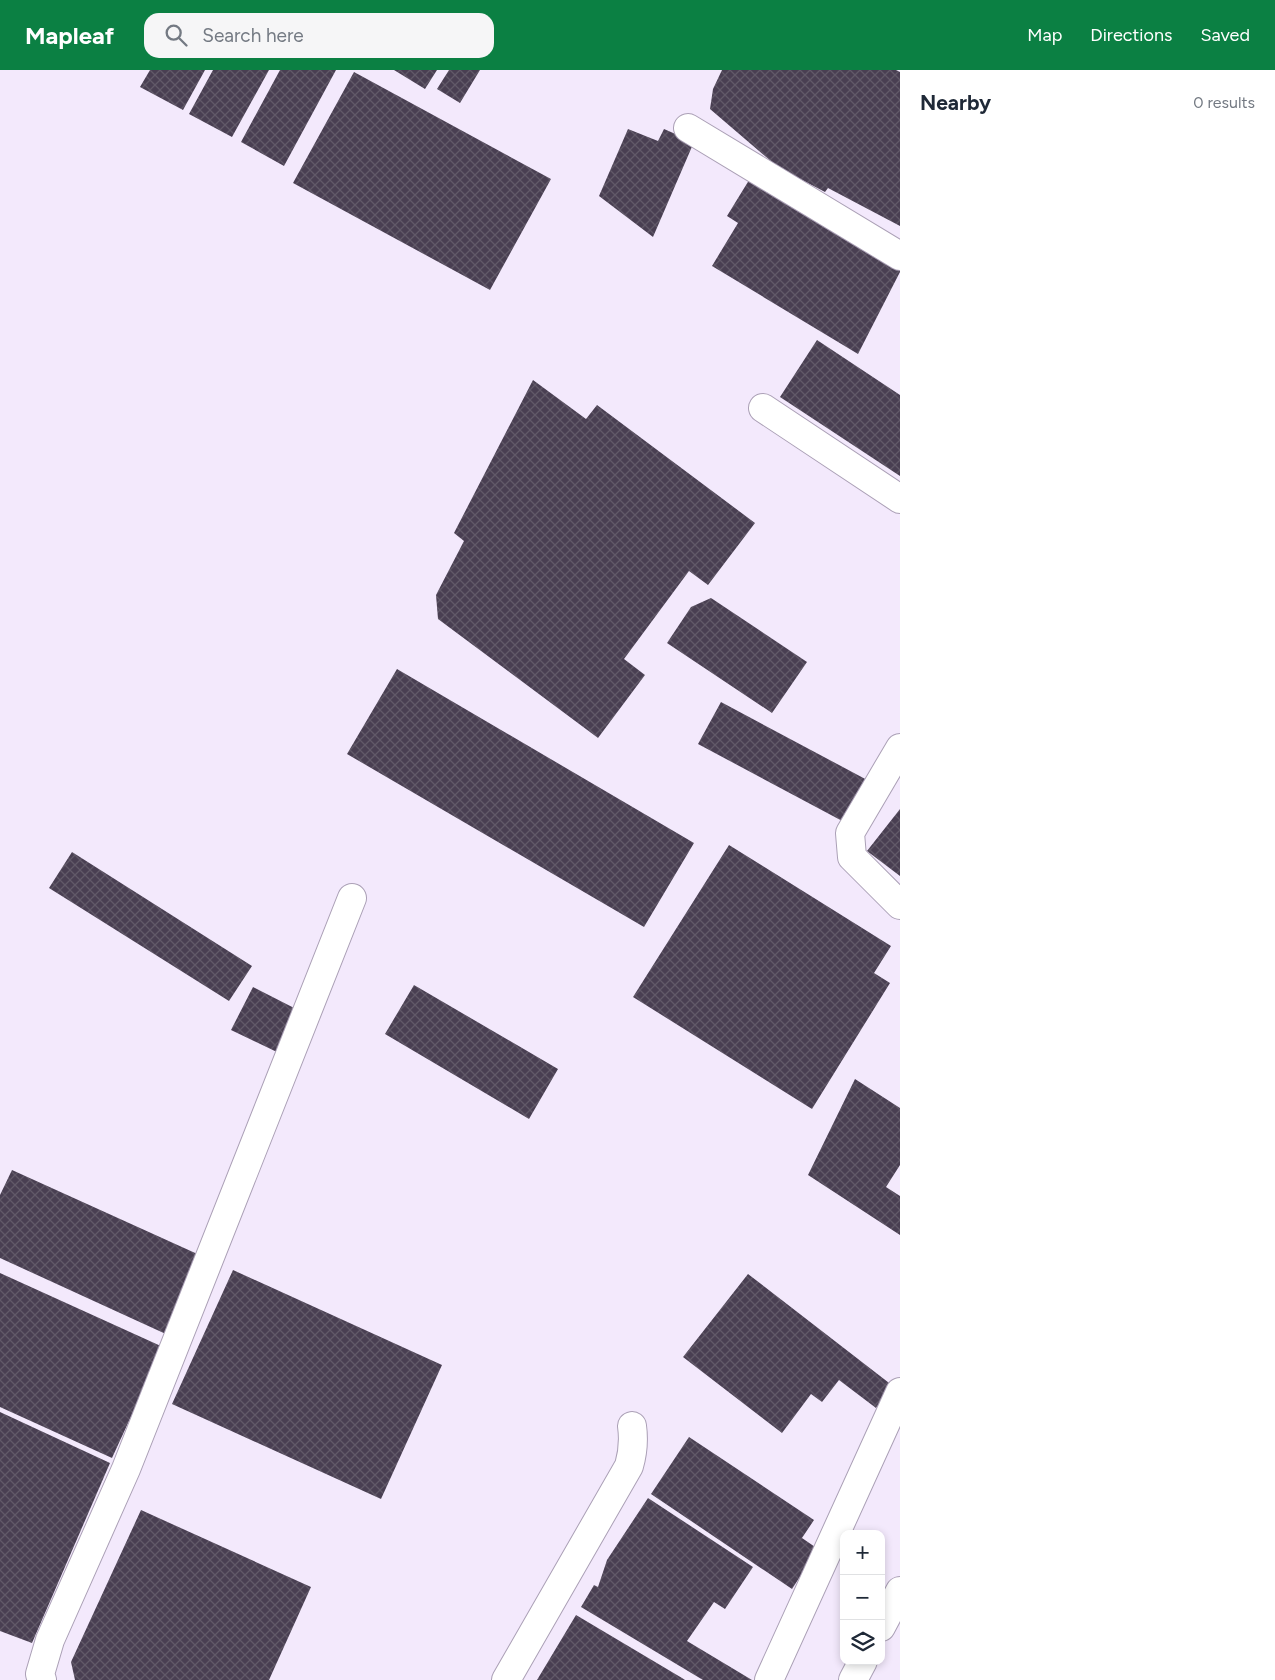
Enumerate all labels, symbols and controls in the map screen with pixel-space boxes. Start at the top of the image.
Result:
search box [144,13,494,58]
text: Mapleaf [25,21,114,50]
icon: search [162,21,190,49]
text: Search here [202,24,304,47]
text: Map [1027,24,1062,46]
text: Directions [1090,24,1172,46]
text: Saved [1200,24,1250,46]
text: Nearby [920,90,991,115]
text: 0 results [1193,93,1255,112]
map controls [840,1530,885,1665]
button: + [840,1530,885,1575]
button: − [840,1575,885,1620]
button: layers [840,1620,885,1665]

